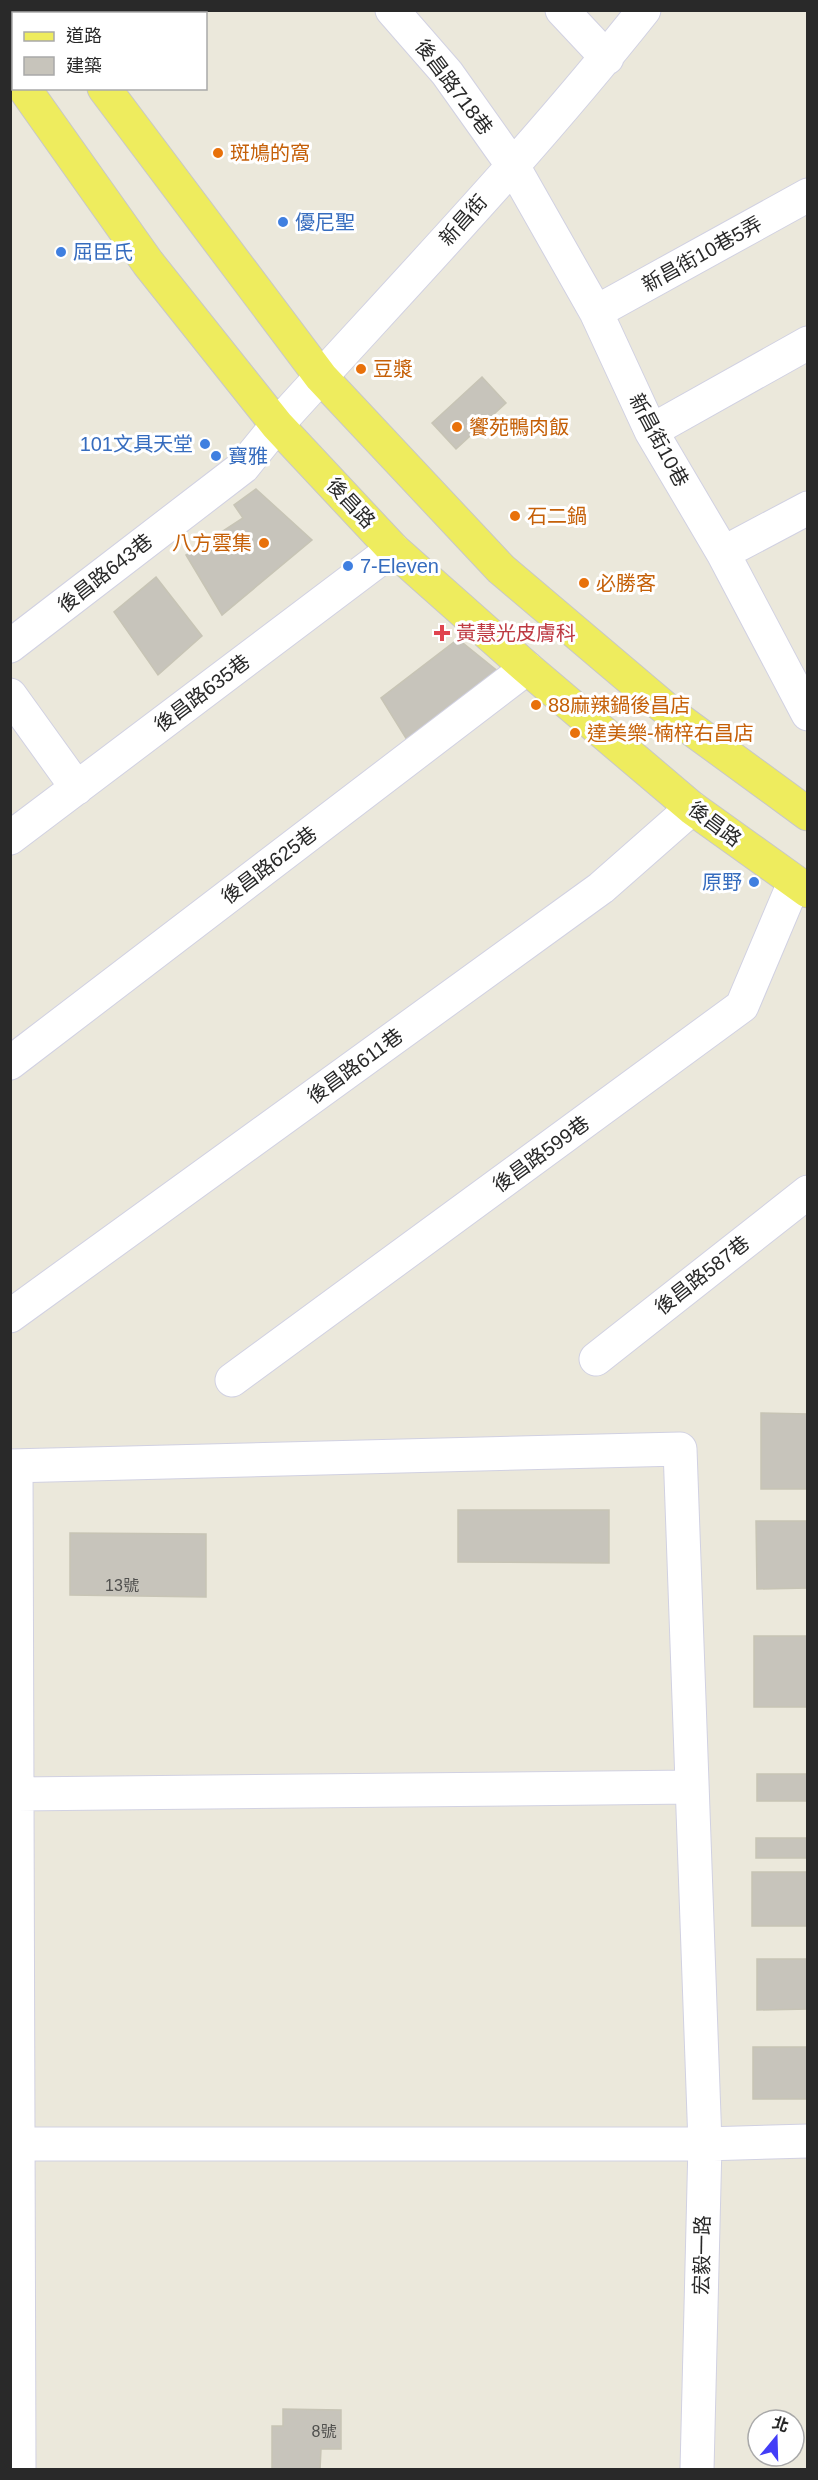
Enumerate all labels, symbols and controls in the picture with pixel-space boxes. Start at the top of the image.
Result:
legend [12,12,207,90]
text: 道路 [66,26,102,46]
street label: 後昌路718巷 [411,35,497,139]
text: 建築 [66,56,102,76]
place label: 斑鳩的窩 [230,142,310,164]
marker: 斑鳩的窩 [211,146,225,160]
street label: 新昌街 [435,190,491,250]
place label: 優尼聖 [295,211,355,233]
street label: 新昌街10巷5弄 [638,212,766,296]
marker: 優尼聖 [276,215,290,229]
place label: 屈臣氏 [73,241,133,263]
marker: 屈臣氏 [54,245,68,259]
place label: 豆漿 [373,358,413,380]
marker: 豆漿 [354,362,368,376]
street label: 新昌街10巷 [625,390,693,490]
place label: 饗苑鴨肉飯 [469,416,569,438]
marker: 饗苑鴨肉飯 [450,420,464,434]
place label: 101文具天堂 [80,433,193,455]
marker: 101文具天堂 [198,437,212,451]
place label: 寶雅 [228,445,268,467]
marker: 寶雅 [209,449,223,463]
street label: 後昌路 [322,474,380,532]
place label: 石二鍋 [527,505,587,527]
marker: 石二鍋 [508,509,522,523]
street label: 後昌路643巷 [54,529,156,617]
place label: 八方雲集 [172,532,252,554]
marker: 八方雲集 [257,536,271,550]
place label: 7-Eleven [360,555,439,577]
marker: 7-Eleven [341,559,355,573]
place label: 必勝客 [596,572,656,594]
marker: 必勝客 [577,576,591,590]
place label: 黃慧光皮膚科 [456,622,576,644]
marker: 黃慧光皮膚科 [433,624,451,642]
street label: 後昌路635巷 [150,650,254,736]
place label: 88麻辣鍋後昌店 [548,694,690,716]
marker: 88麻辣鍋後昌店 [529,698,543,712]
place label: 達美樂-楠梓右昌店 [587,722,754,744]
marker: 達美樂-楠梓右昌店 [568,726,582,740]
street label: 後昌路 [684,797,746,851]
street label: 後昌路625巷 [217,822,321,908]
place label: 原野 [702,871,742,893]
marker: 原野 [747,875,761,889]
street label: 後昌路611巷 [303,1024,407,1108]
street label: 後昌路599巷 [489,1112,593,1196]
street label: 後昌路587巷 [651,1231,753,1319]
house number: 13號 [105,1577,139,1594]
street label: 宏毅一路 [690,2215,714,2295]
north arrow [746,2408,806,2468]
text: 北 [770,2414,791,2435]
house number: 8號 [312,2423,336,2440]

